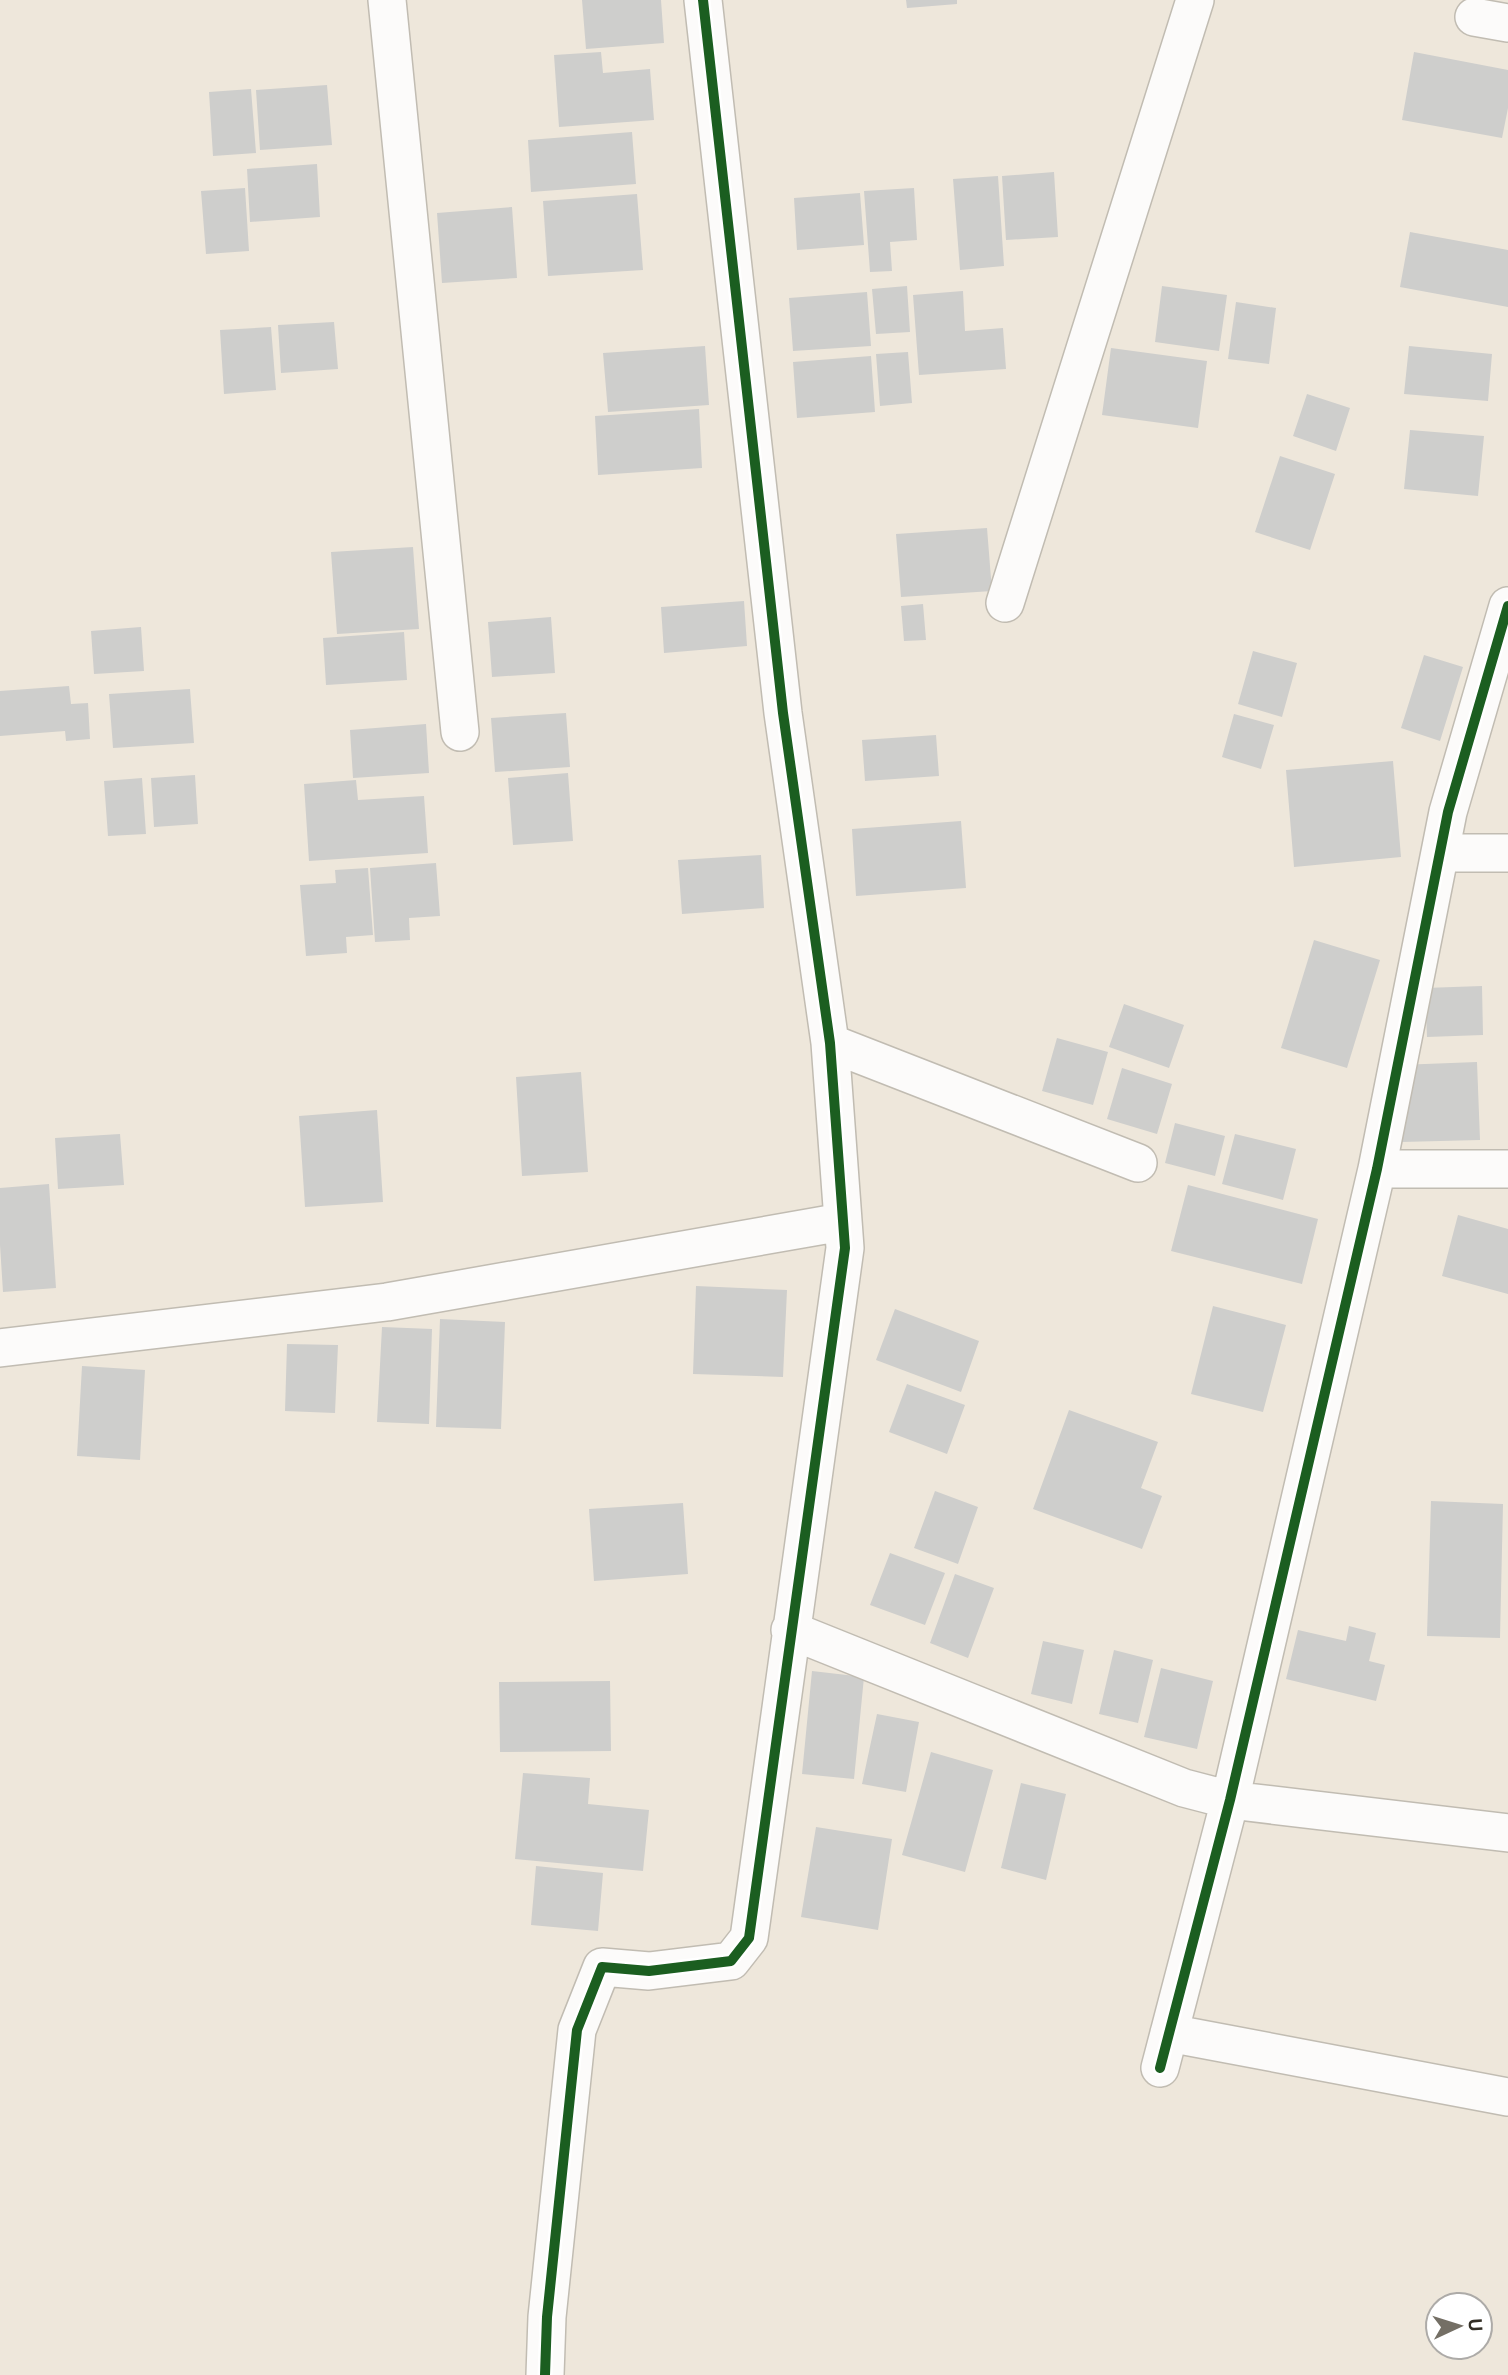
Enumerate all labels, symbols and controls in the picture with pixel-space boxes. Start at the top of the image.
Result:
north arrow [1424,2291,1494,2361]
text: U [1465,2317,1487,2332]

